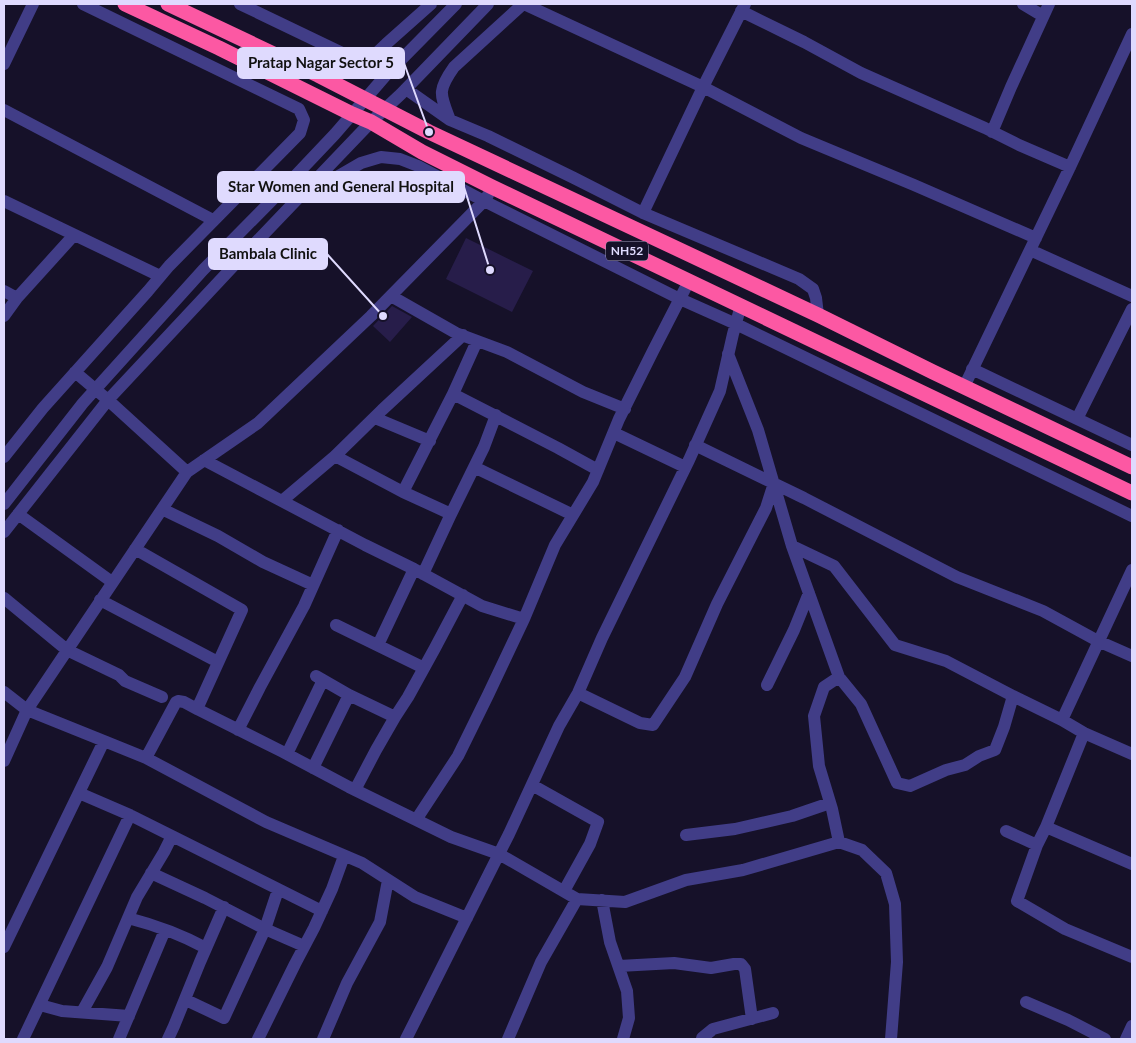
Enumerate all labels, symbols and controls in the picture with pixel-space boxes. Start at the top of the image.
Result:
callout: Pratap Nagar Sector 5 [238,48,404,78]
text: Pratap Nagar Sector 5 [248,53,394,71]
callout: Star Women and General Hospital [218,172,464,202]
text: Star Women and General Hospital [228,177,454,195]
callout: Bambala Clinic [209,239,327,269]
road number: NH52 [606,242,648,260]
text: Bambala Clinic [219,244,317,262]

